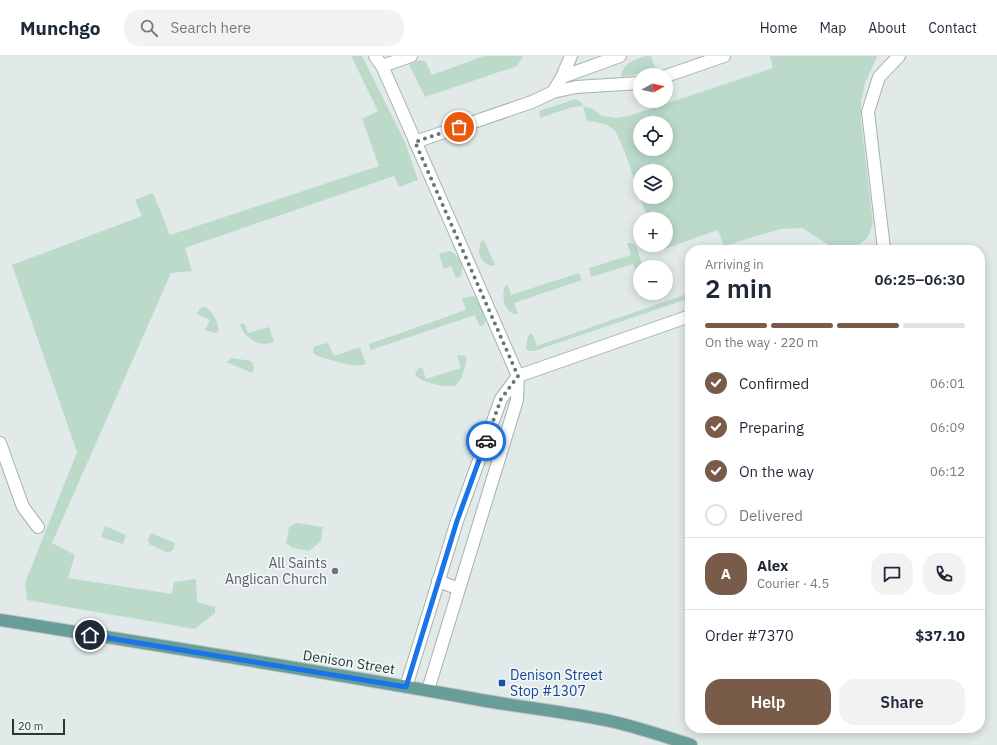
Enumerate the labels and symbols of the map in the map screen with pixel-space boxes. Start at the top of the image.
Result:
north arrow [633,68,673,108]
pin [442,110,476,144]
courier [466,421,506,461]
place label: All Saints Anglican Church [225,554,327,588]
marker: All Saints Anglican Church [330,566,340,576]
pin [73,618,107,652]
street label: Denison Street [302,646,396,678]
place label: Denison Street Stop #1307 [510,666,603,700]
marker: Denison Street Stop #1307 [497,678,507,688]
scale bar [12,717,65,736]

